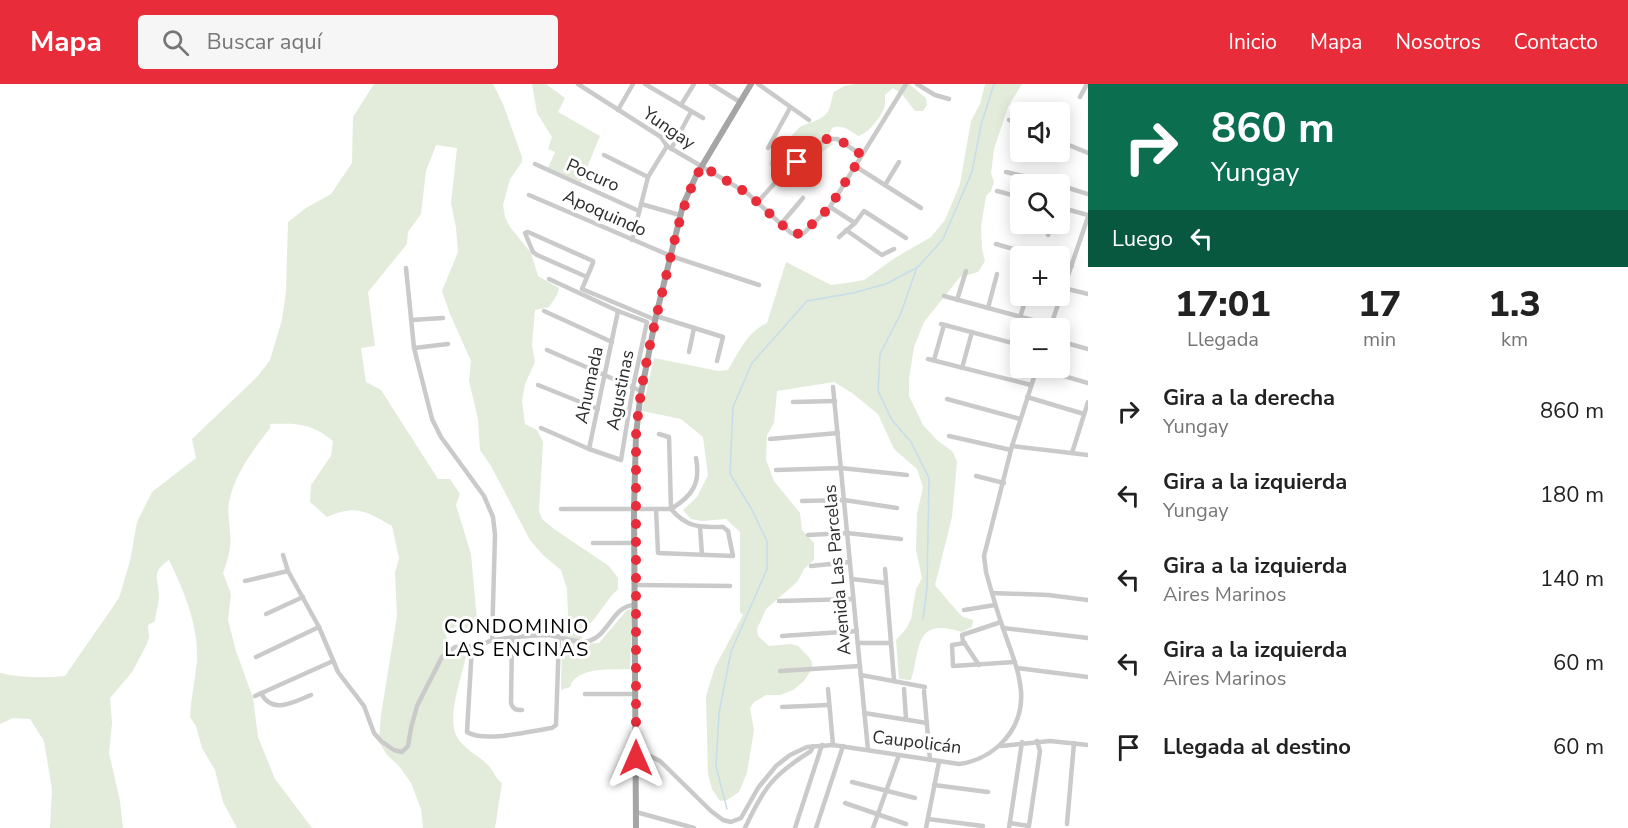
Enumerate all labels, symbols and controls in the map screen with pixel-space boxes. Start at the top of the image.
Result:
search box [138,15,558,69]
text: Mapa [30,23,102,61]
icon: search [159,26,192,59]
text: Buscar aquí [207,27,322,57]
text: Inicio [1229,28,1277,56]
text: Mapa [1310,28,1362,56]
text: Nosotros [1395,28,1481,56]
text: Contacto [1514,28,1598,56]
text: 860 m [1211,100,1335,157]
street label: Yungay [637,101,701,155]
map controls [1010,102,1070,378]
button: sound [1010,102,1070,162]
icon: right [1112,108,1190,186]
pin [771,136,822,187]
icon: arrive [780,145,813,178]
street label: Pocuro [563,153,623,197]
text: Yungay [1211,154,1300,191]
button: search [1010,174,1070,234]
street label: Apoquindo [559,184,651,242]
icon: left [1185,222,1218,255]
text: Luego [1112,224,1173,254]
button: + [1010,246,1070,306]
text: 17:01 [1175,280,1271,329]
text: 17 [1358,280,1401,329]
text: 1.3 [1488,280,1541,329]
button: − [1010,318,1070,378]
text: Llegada [1187,326,1259,353]
text: min [1363,326,1396,353]
text: km [1501,326,1528,353]
street label: Ahumada [569,344,609,426]
street label: Agustinas [600,348,640,432]
text: Gira a la derecha [1163,383,1335,413]
icon: right [1112,395,1145,428]
text: 860 m [1540,396,1604,426]
text: Yungay [1163,413,1229,440]
text: Gira a la izquierda [1163,467,1347,497]
icon: left [1112,479,1145,512]
text: 180 m [1540,480,1604,510]
street label: Avenida Las Parcelas [818,484,856,656]
text: Yungay [1163,497,1229,524]
text: Gira a la izquierda [1163,551,1347,581]
icon: left [1112,563,1145,596]
text: 140 m [1540,564,1604,594]
text: Aires Marinos [1163,581,1286,608]
district label: CONDOMINIO LAS ENCINAS [444,613,590,663]
text: Gira a la izquierda [1163,635,1347,665]
icon: left [1112,647,1145,680]
text: 60 m [1553,648,1604,678]
text: Aires Marinos [1163,665,1286,692]
street label: Caupolicán [871,725,963,759]
position arrow [604,726,668,790]
icon: arrive [1112,731,1145,764]
text: Llegada al destino [1163,732,1351,762]
text: 60 m [1553,732,1604,762]

